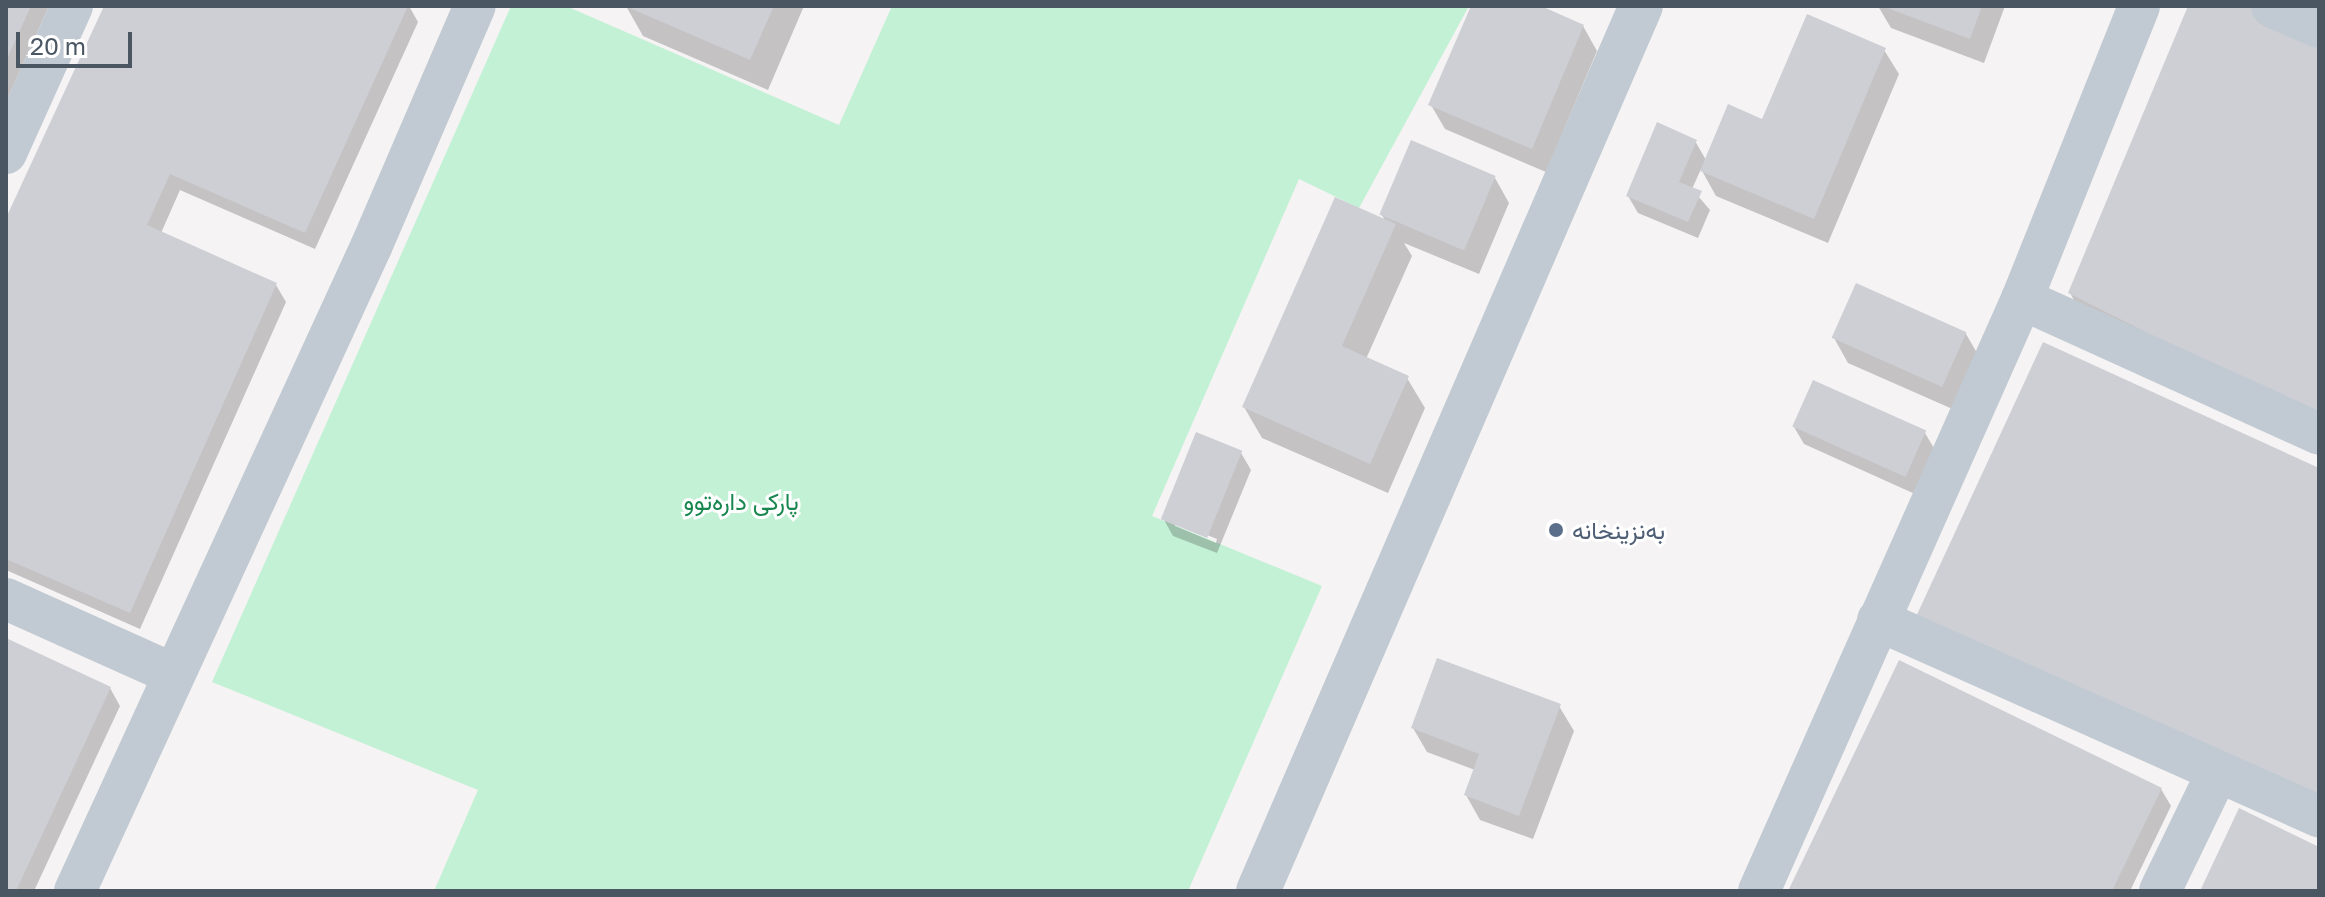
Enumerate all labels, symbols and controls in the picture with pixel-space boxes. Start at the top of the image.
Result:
scale bar [20,16,136,66]
text: 20 m [30,31,86,60]
park label: پارکی دارەتوو [683,487,799,515]
place label: بەنزینخانە [1572,516,1665,544]
marker: بەنزینخانە [1547,521,1565,539]

